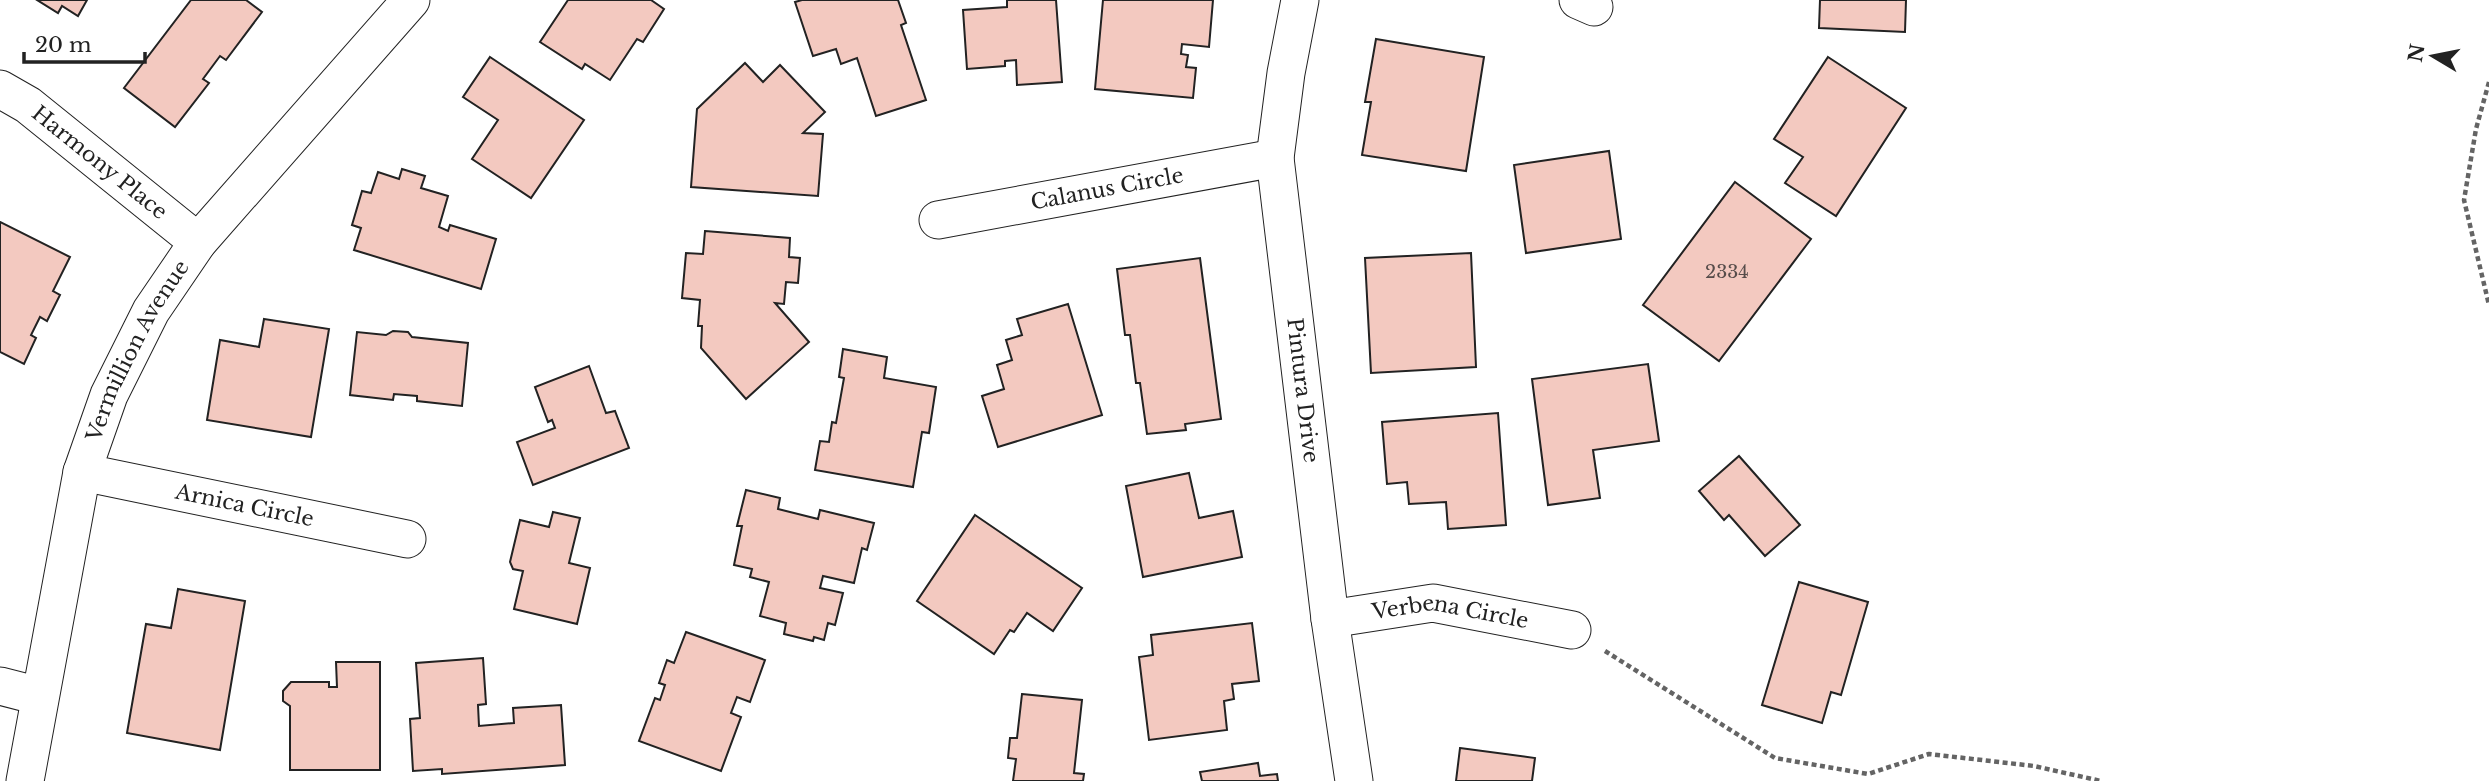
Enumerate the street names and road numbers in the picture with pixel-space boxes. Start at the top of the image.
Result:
street label: Harmony Place [26,100,172,225]
street label: Calanus Circle [1029,162,1186,216]
street label: Vermillion Avenue [80,255,195,446]
street label: Pintura Drive [1281,316,1324,464]
street label: Arnica Circle [172,478,316,532]
street label: Verbena Circle [1369,590,1531,634]

